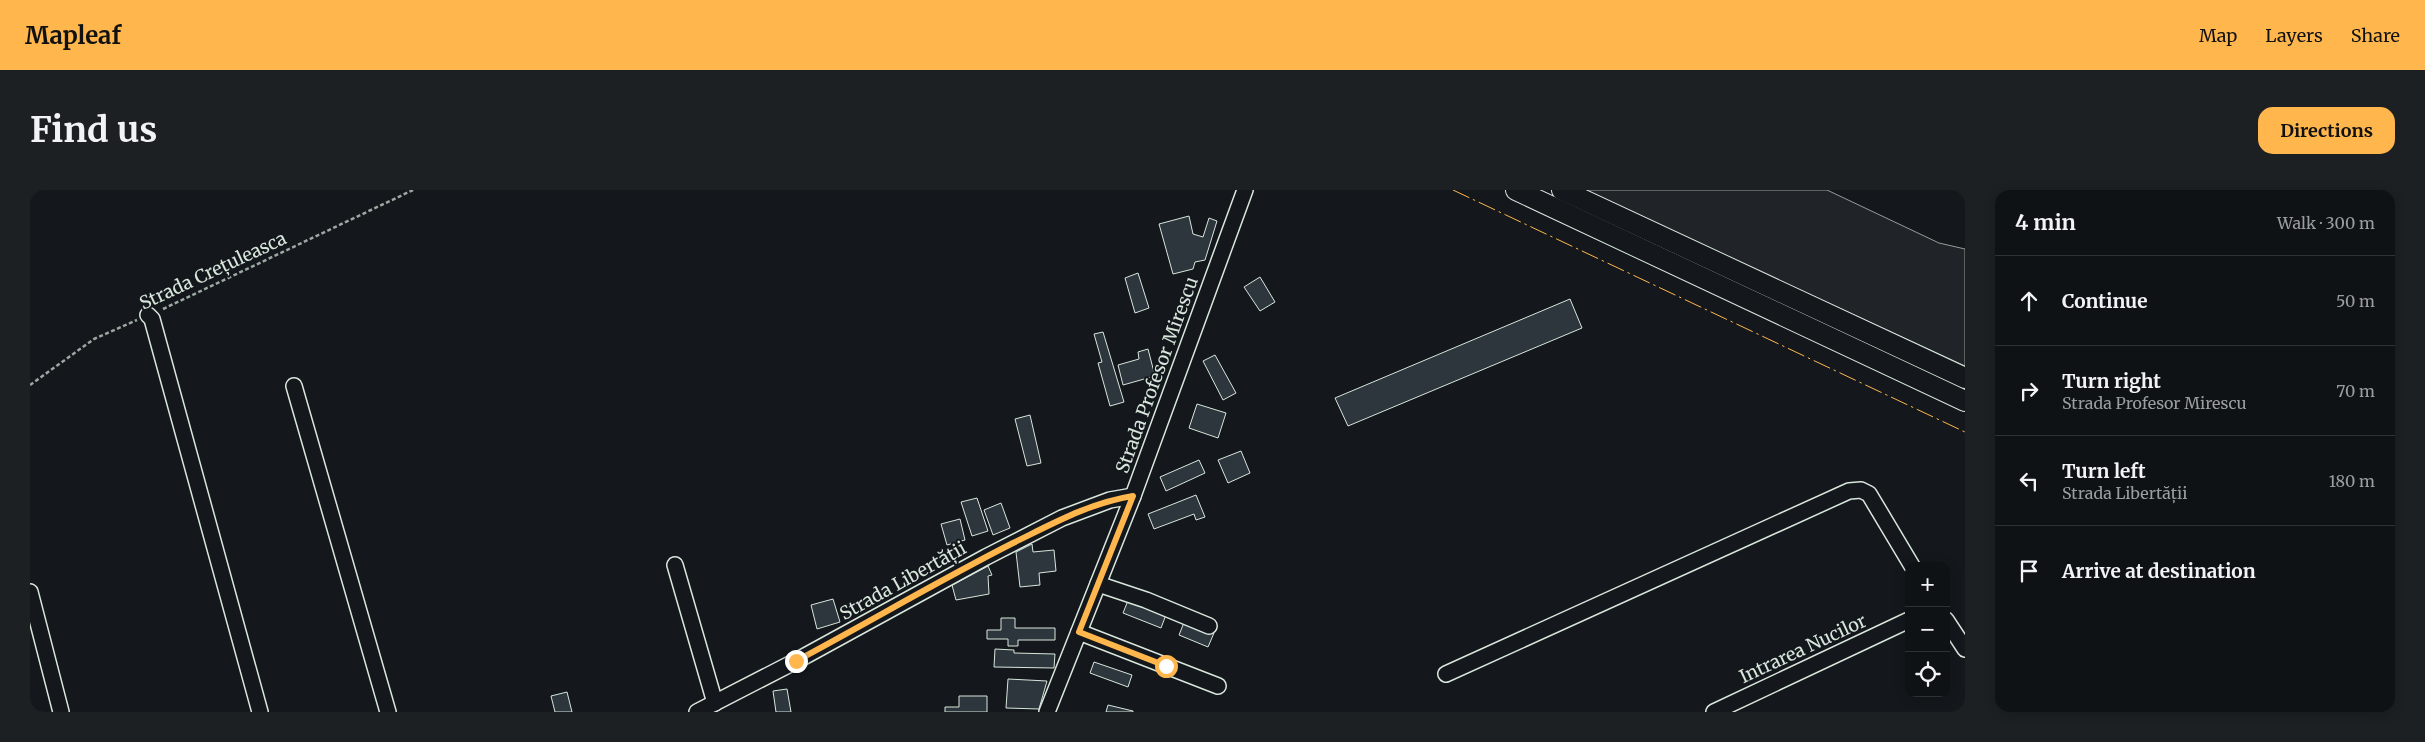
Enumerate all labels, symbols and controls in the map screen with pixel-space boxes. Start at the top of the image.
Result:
text: Mapleaf [25,20,121,51]
text: Map [2199,24,2237,47]
text: Layers [2265,24,2323,47]
text: Share [2351,24,2400,47]
button: Directions [2258,107,2395,154]
text: Find us [30,108,157,152]
text: 4 min [2015,209,2076,236]
text: Walk · 300 m [2277,213,2375,233]
street label: Strada Crețuleasca [136,226,290,315]
street label: Strada Profesor Mirescu [1110,273,1203,476]
icon: ahead [2015,287,2043,315]
text: Continue [2062,289,2148,313]
text: 50 m [2336,291,2375,311]
text: Turn right [2062,369,2161,393]
icon: right [2015,377,2043,405]
text: 70 m [2336,381,2375,401]
text: Strada Profesor Mirescu [2062,393,2247,413]
text: Turn left [2062,459,2146,483]
icon: left [2015,467,2043,495]
text: 180 m [2329,471,2375,491]
text: Strada Libertății [2062,483,2187,503]
street label: Strada Libertății [835,536,970,625]
icon: arrive [2015,557,2043,585]
text: Arrive at destination [2062,559,2256,583]
map controls [1905,562,1950,697]
button: + [1905,562,1950,607]
button: − [1905,607,1950,652]
street label: Intrarea Nucilor [1736,609,1870,688]
route end [785,650,808,673]
button: locate [1905,652,1950,697]
route start [1155,655,1178,678]

